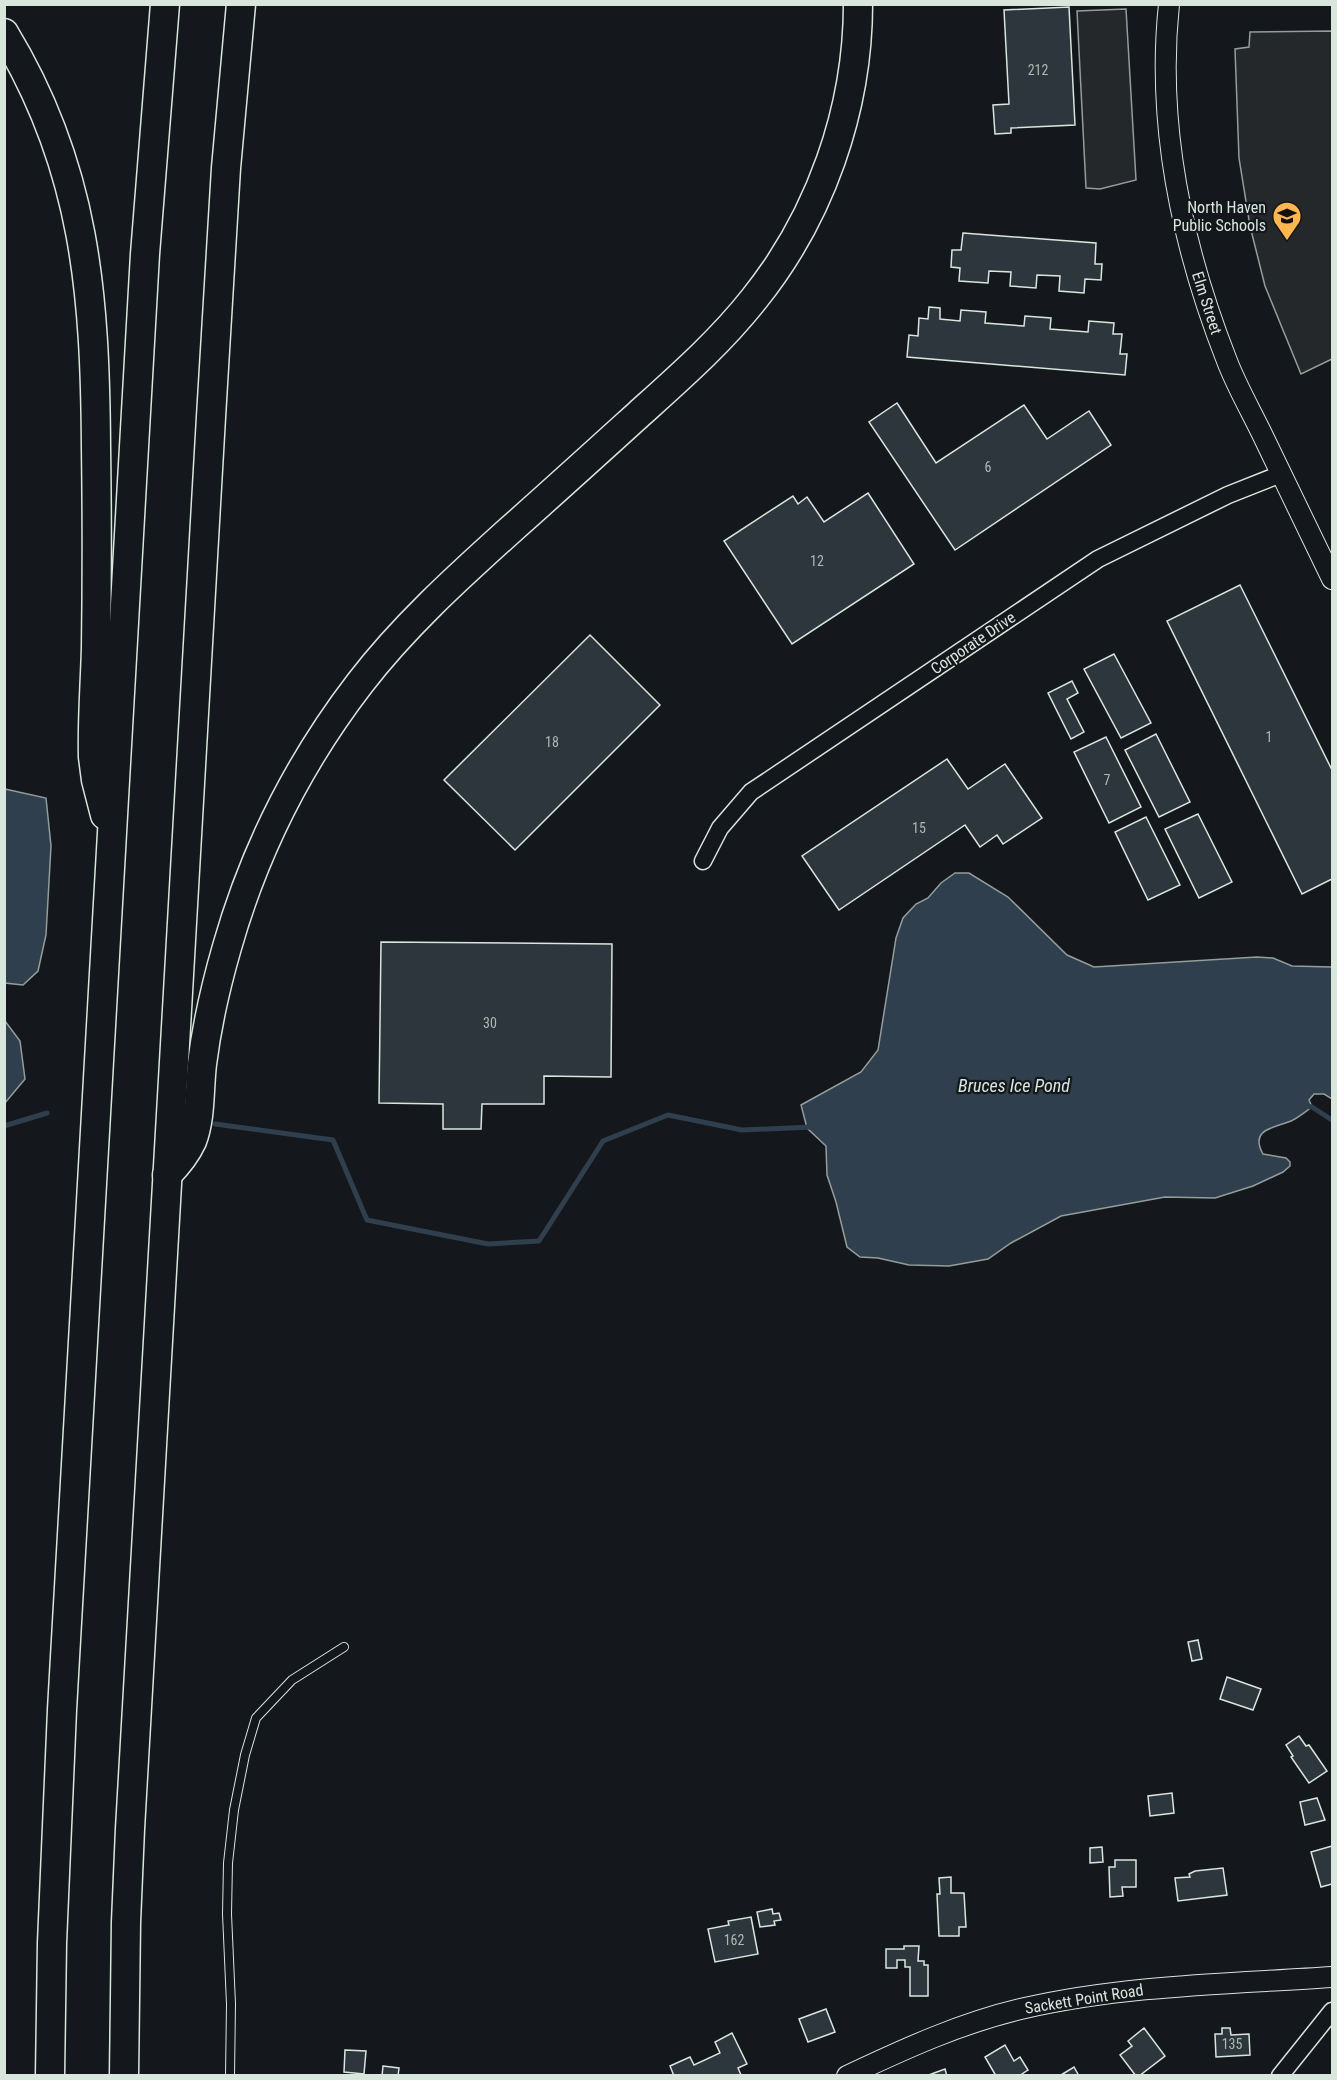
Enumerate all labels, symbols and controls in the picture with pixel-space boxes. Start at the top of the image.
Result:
house number: 212 [1028,62,1048,78]
place label: North Haven Public Schools [1173,198,1266,235]
school or university icon: North Haven Public Schools [1271,200,1303,242]
street label: Elm Street [1188,269,1226,337]
house number: 6 [985,459,992,475]
house number: 12 [810,553,824,569]
street label: Corporate Drive [927,608,1019,678]
house number: 1 [1266,729,1272,745]
house number: 18 [545,734,559,750]
house number: 7 [1104,772,1111,788]
house number: 15 [912,820,926,836]
house number: 30 [483,1015,497,1031]
water label: Bruces Ice Pond [958,1075,1070,1096]
house number: 162 [724,1932,744,1948]
street label: Sackett Point Road [1023,1980,1145,2018]
house number: 135 [1222,2036,1242,2052]

